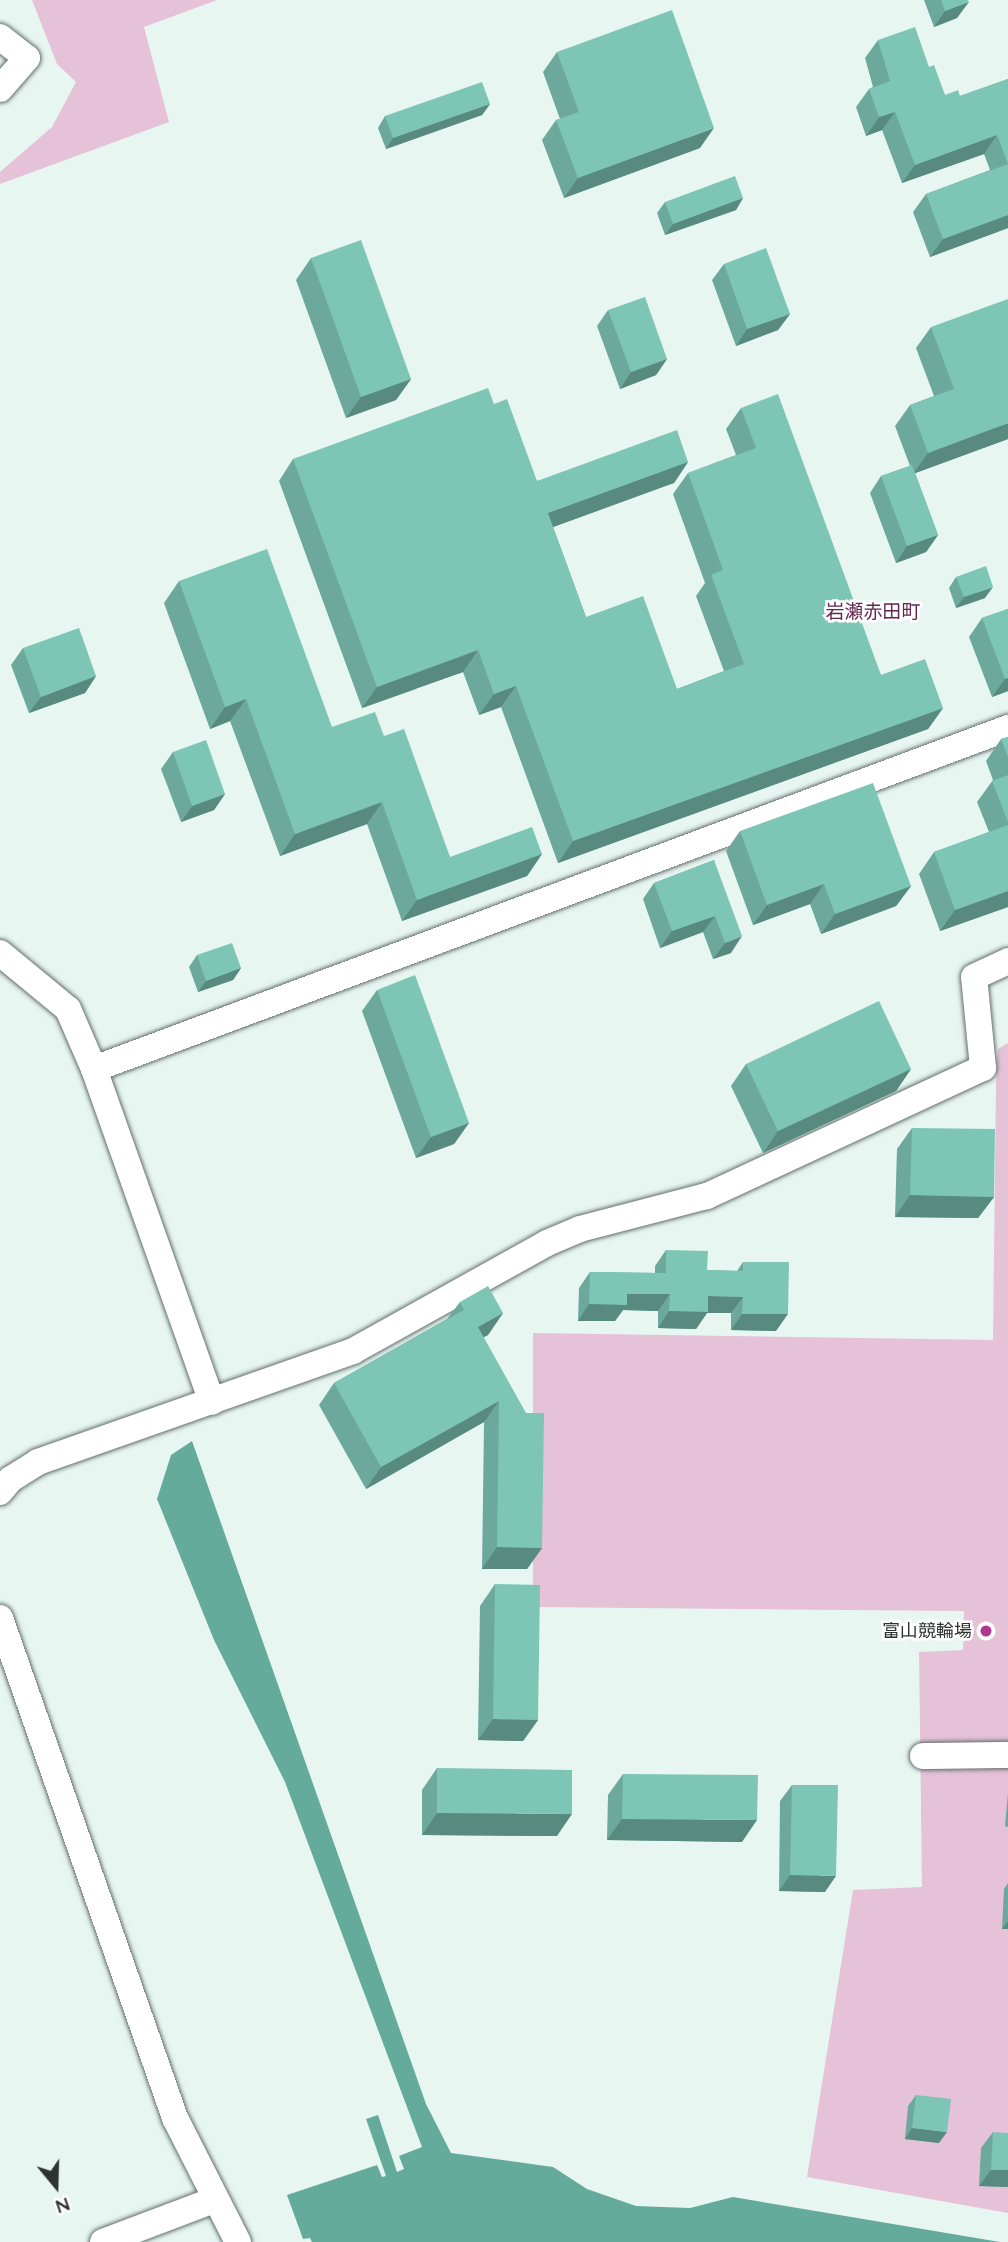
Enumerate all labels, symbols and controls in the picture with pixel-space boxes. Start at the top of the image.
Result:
district label: 岩瀬赤田町 [826,601,920,623]
place label: 富山競輪場 [882,1620,972,1642]
marker: 富山競輪場 [978,1623,994,1639]
north arrow [21,2151,91,2221]
text: N [52,2192,73,2219]

